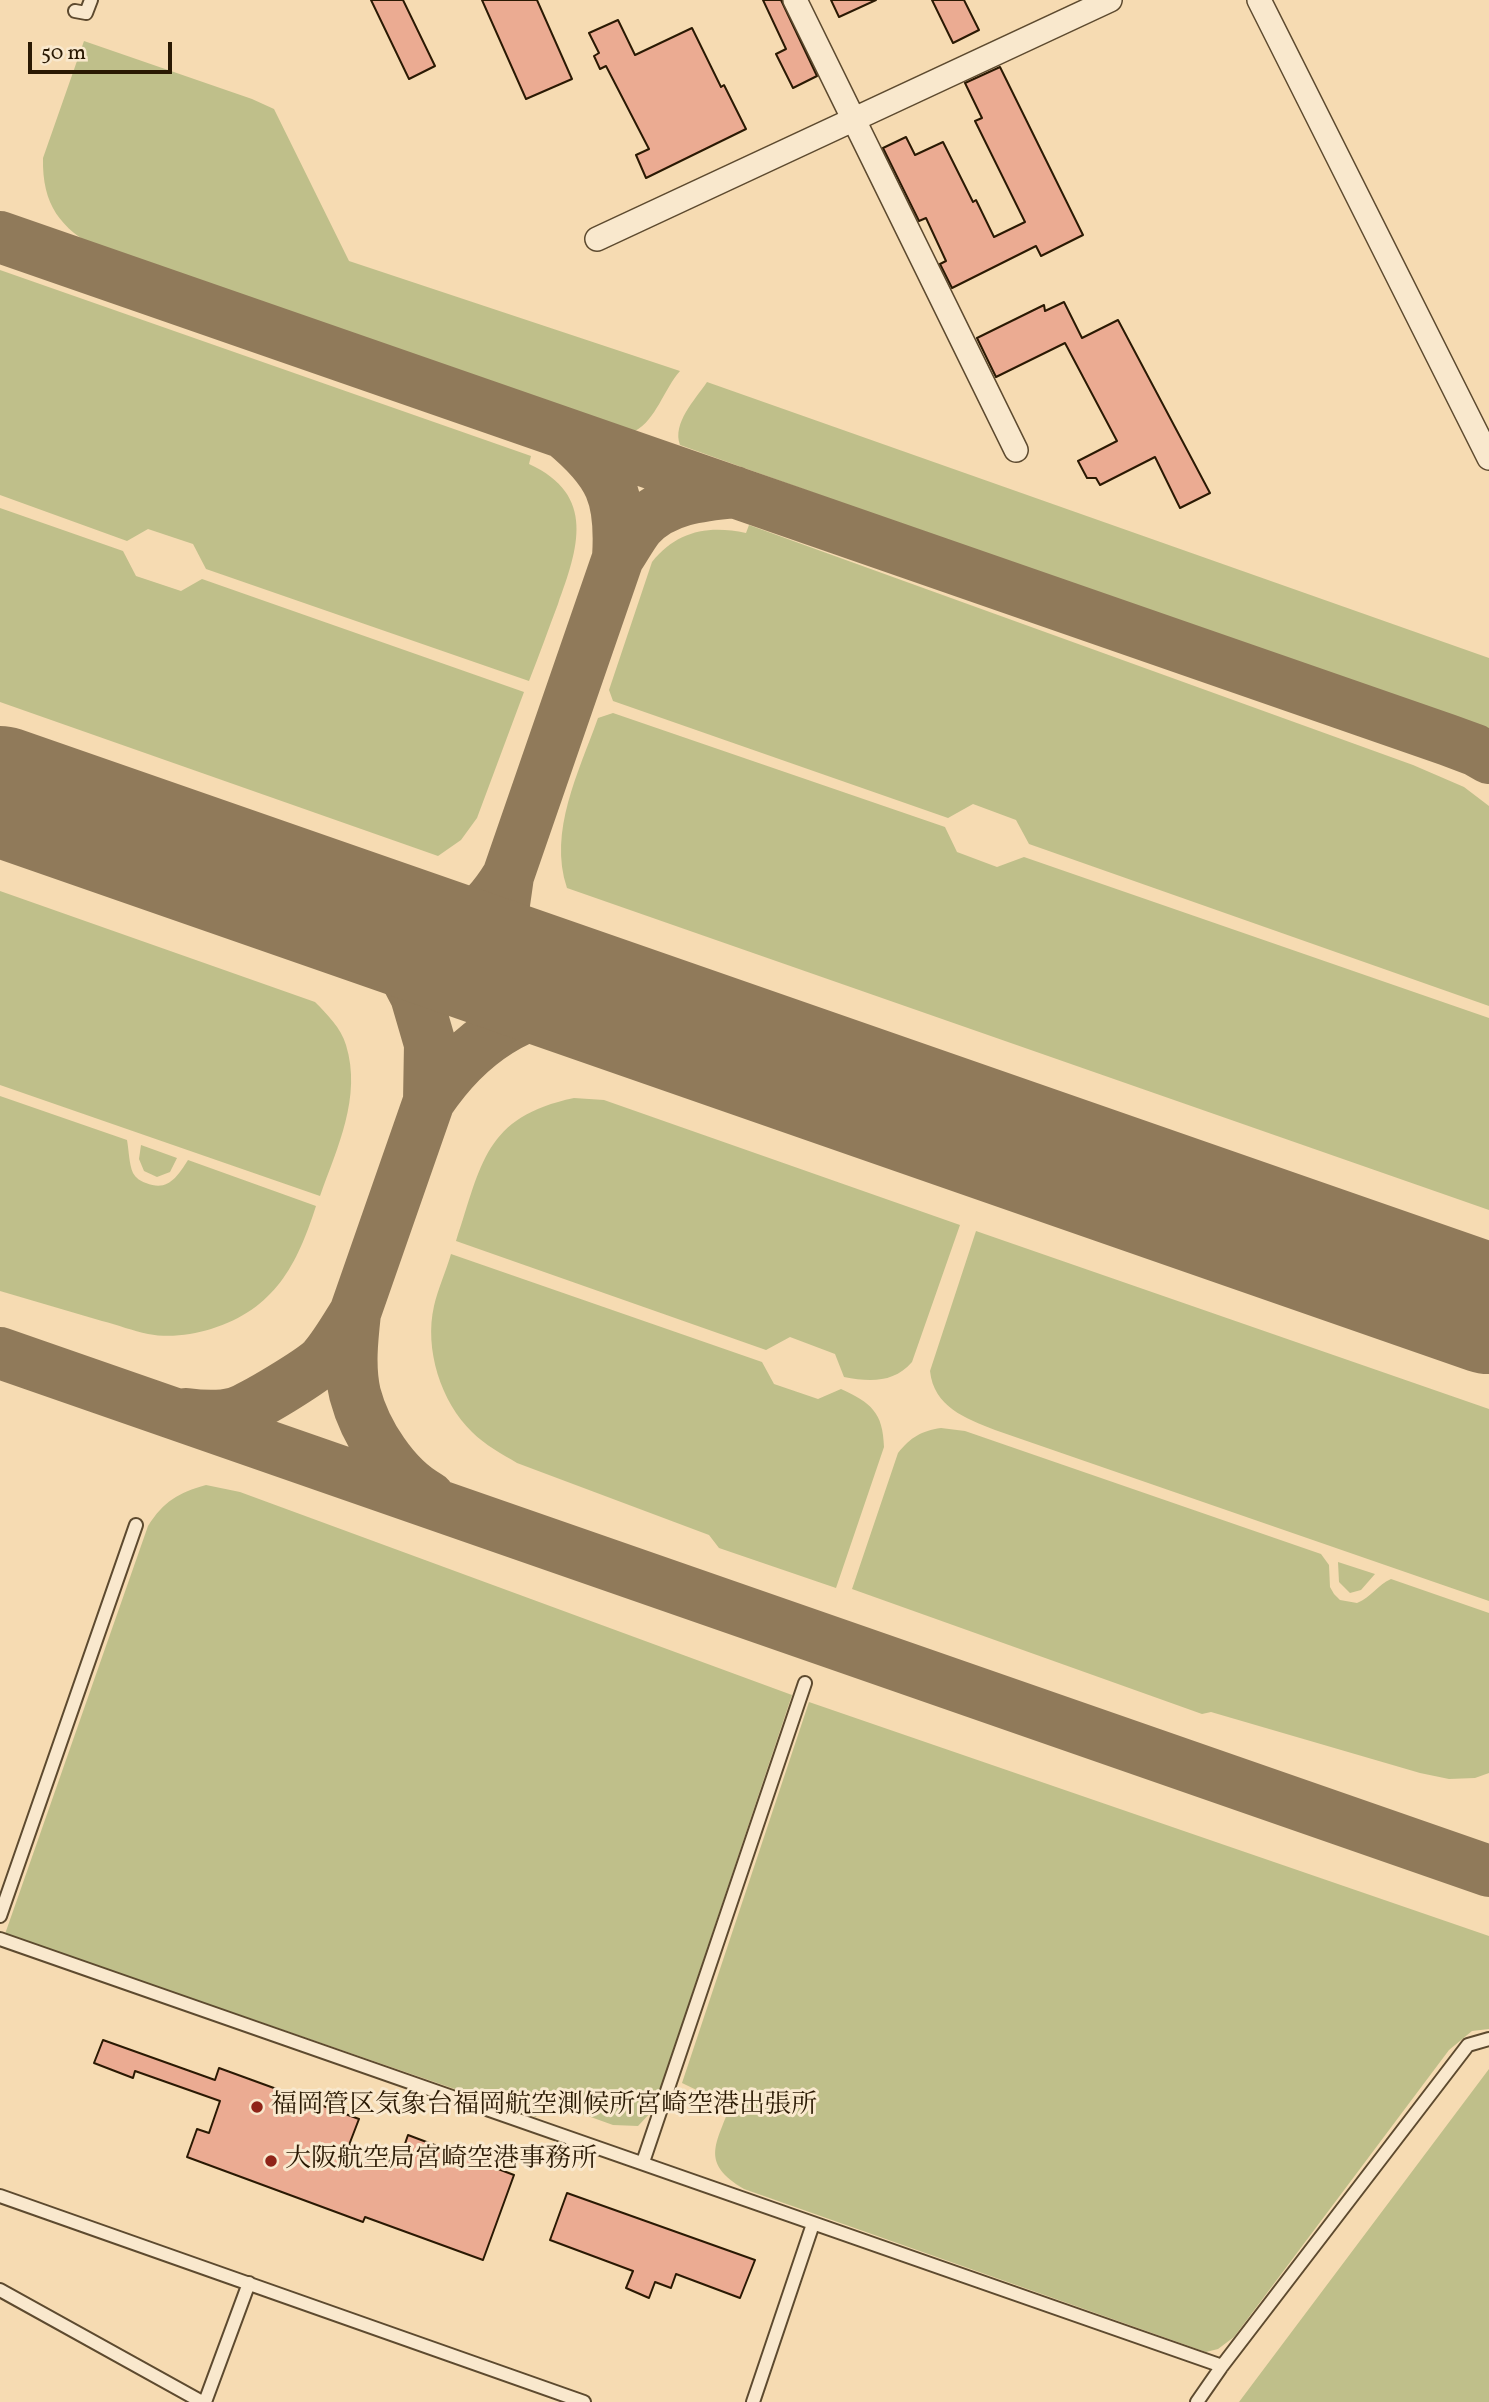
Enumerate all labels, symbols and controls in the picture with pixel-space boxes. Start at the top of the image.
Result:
scale bar [32,28,175,72]
text: 50 m [41,39,86,68]
place label: 福岡管区気象台福岡航空測候所宮崎空港出張所 [271,2091,817,2123]
marker: 福岡管区気象台福岡航空測候所宮崎空港出張所 [249,2099,265,2115]
place label: 大阪航空局宮崎空港事務所 [285,2145,597,2177]
marker: 大阪航空局宮崎空港事務所 [263,2153,279,2169]

